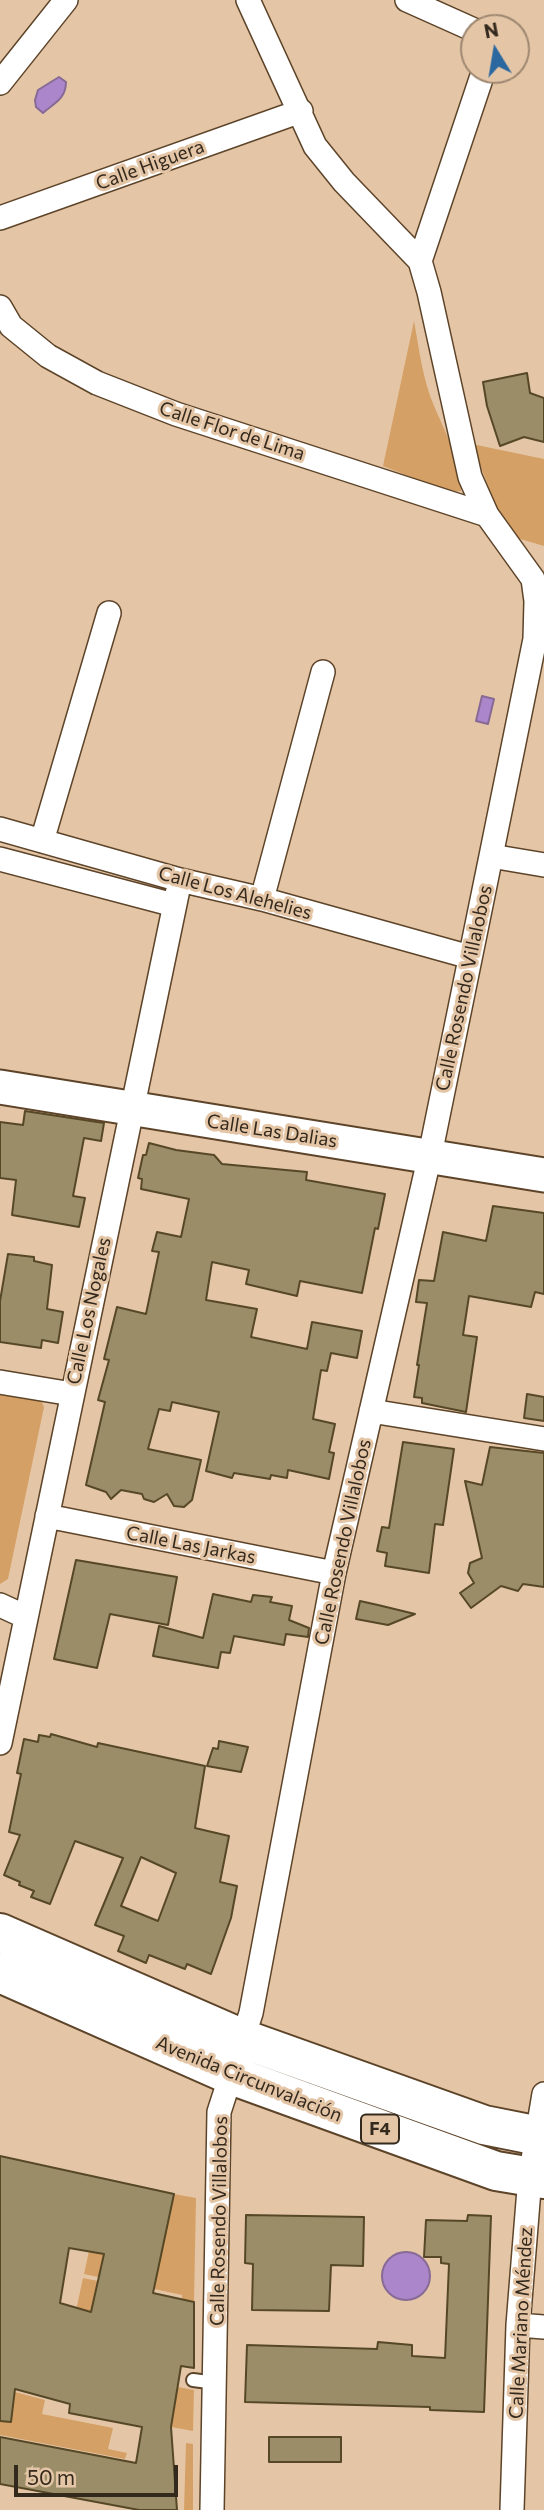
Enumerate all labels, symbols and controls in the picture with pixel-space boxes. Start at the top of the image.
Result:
north arrow [460,14,530,84]
text: N [482,17,500,43]
street label: Calle Higuera [93,135,207,195]
street label: Calle Flor de Lima [156,397,308,465]
street label: Calle Los Alehelies [156,862,314,924]
street label: Calle Rosendo Villalobos [431,883,497,1093]
street label: Calle Las Dalias [205,1109,339,1153]
street label: Calle Los Nogales [62,1235,116,1387]
street label: Calle Rosendo Villalobos [310,1437,376,1647]
street label: Calle Las Jarkas [124,1521,258,1569]
street label: Avenida Circunvalación [153,2031,345,2127]
road number: F4 [361,2115,399,2144]
street label: Calle Rosendo Villalobos [206,2116,232,2326]
street label: Calle Mariano Méndez [505,2227,537,2419]
scale bar [18,2450,182,2494]
text: 50 m [27,2464,75,2489]

